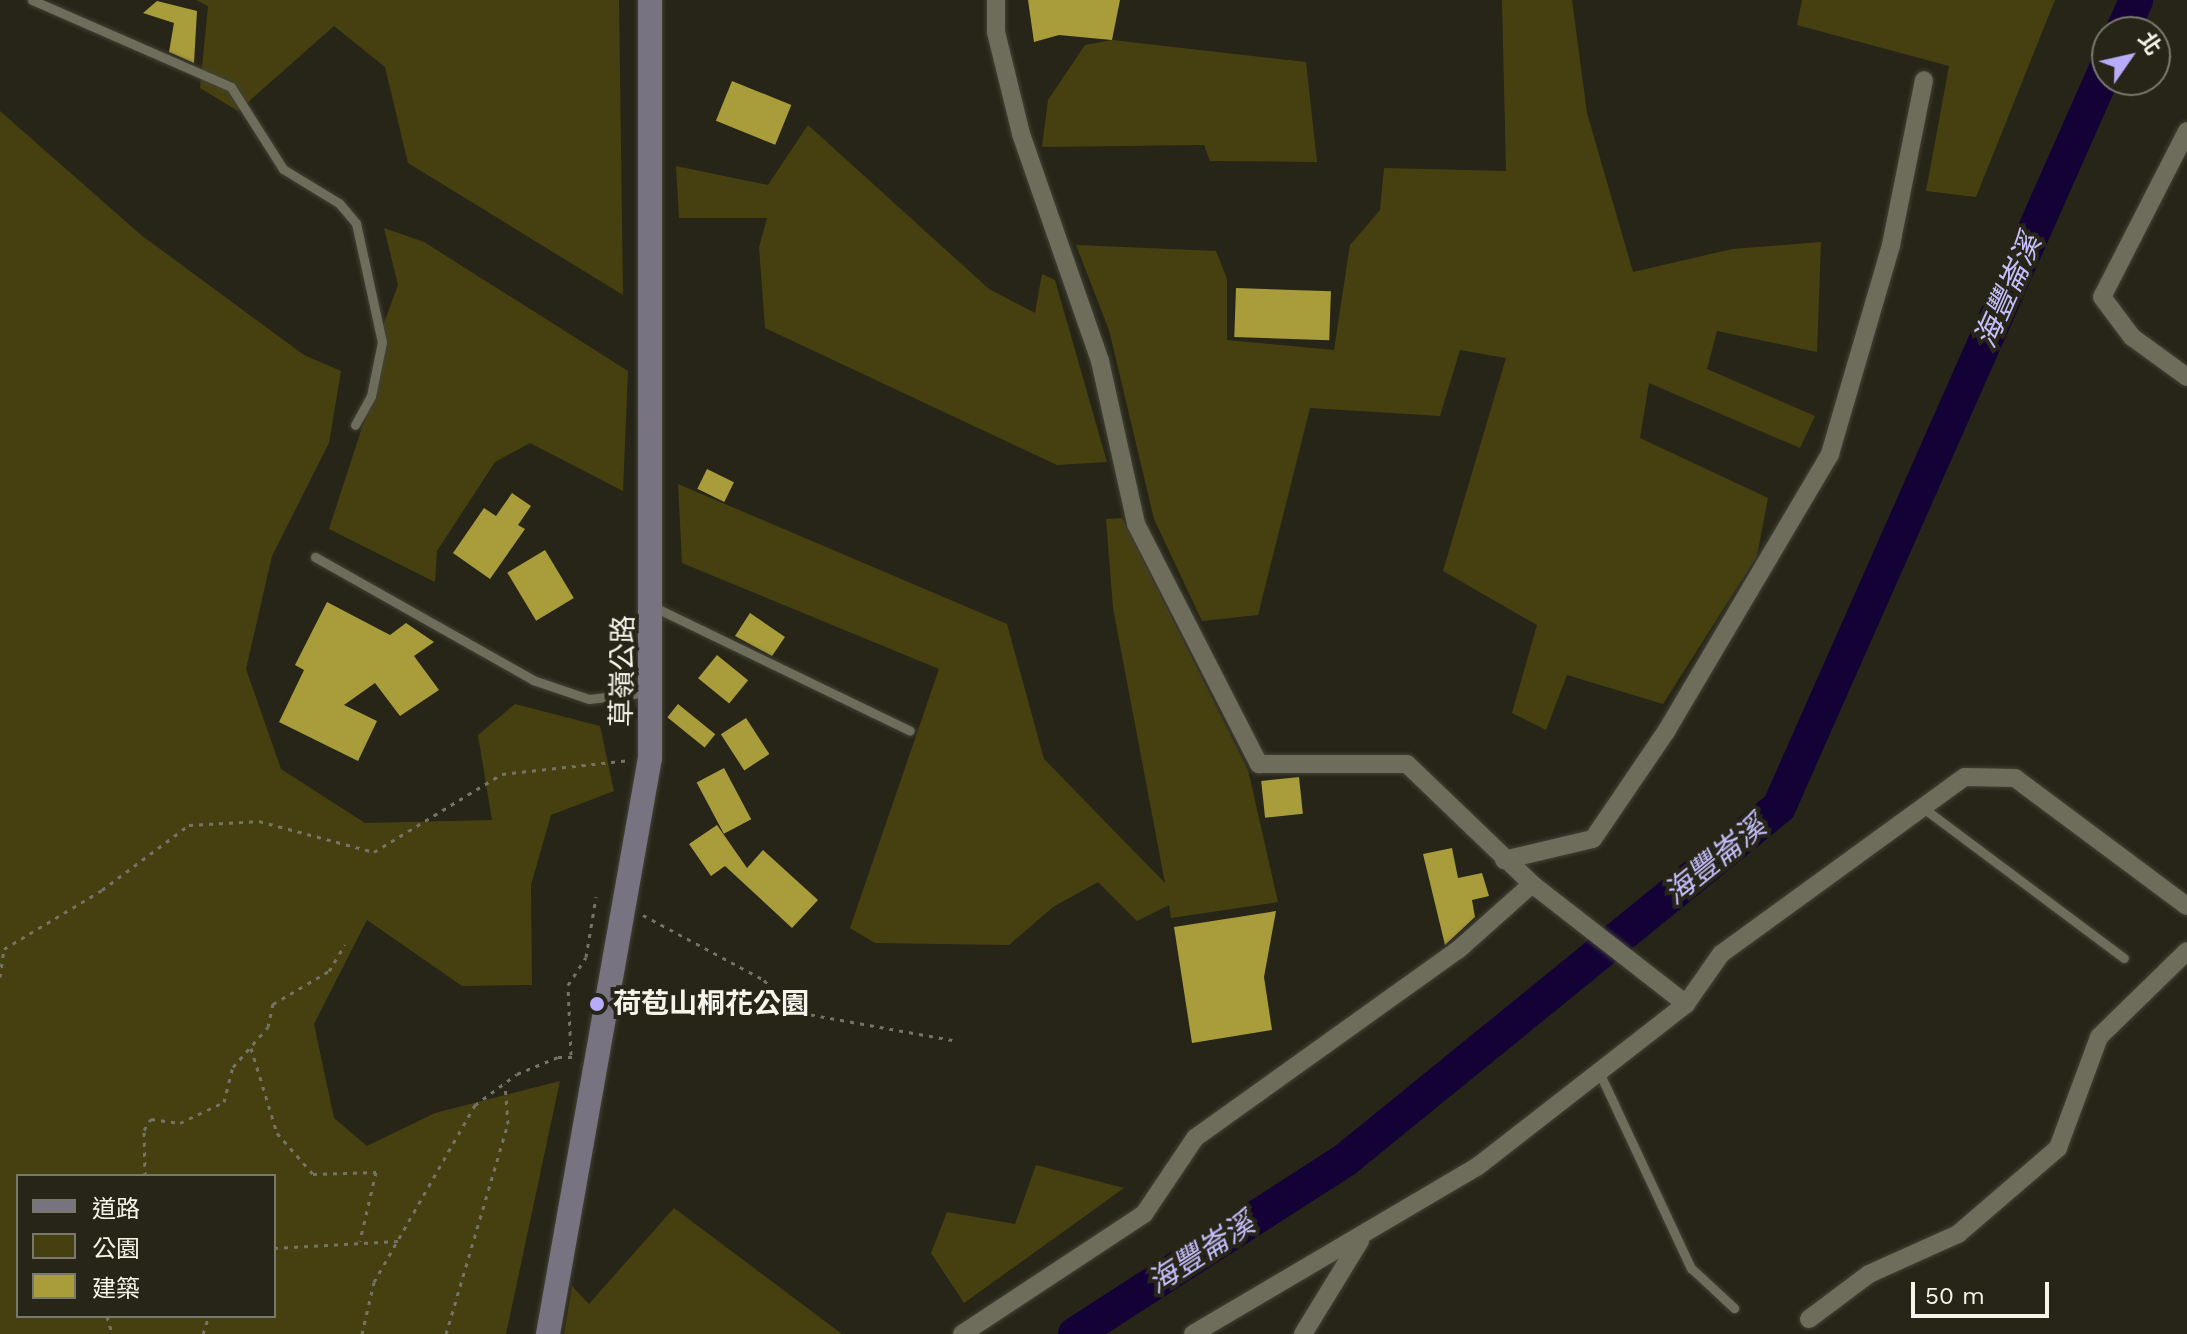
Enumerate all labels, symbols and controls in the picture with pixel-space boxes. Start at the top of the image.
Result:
north arrow [2091,16,2171,96]
text: 北 [2133,27,2166,60]
water label: 海豐崙溪 [1967,229,2049,353]
street label: 草嶺公路 [605,615,641,727]
water label: 海豐崙溪 [1657,808,1773,912]
place label: 荷苞山桐花公園 [613,987,809,1021]
marker: 荷苞山桐花公園 [588,995,606,1013]
legend [16,1174,276,1318]
text: 道路 [92,1195,140,1223]
water label: 海豐崙溪 [1141,1205,1261,1301]
text: 公園 [92,1235,140,1263]
scale bar [1915,1266,2053,1316]
text: 建築 [92,1275,140,1303]
text: 50 m [1925,1282,1985,1310]

